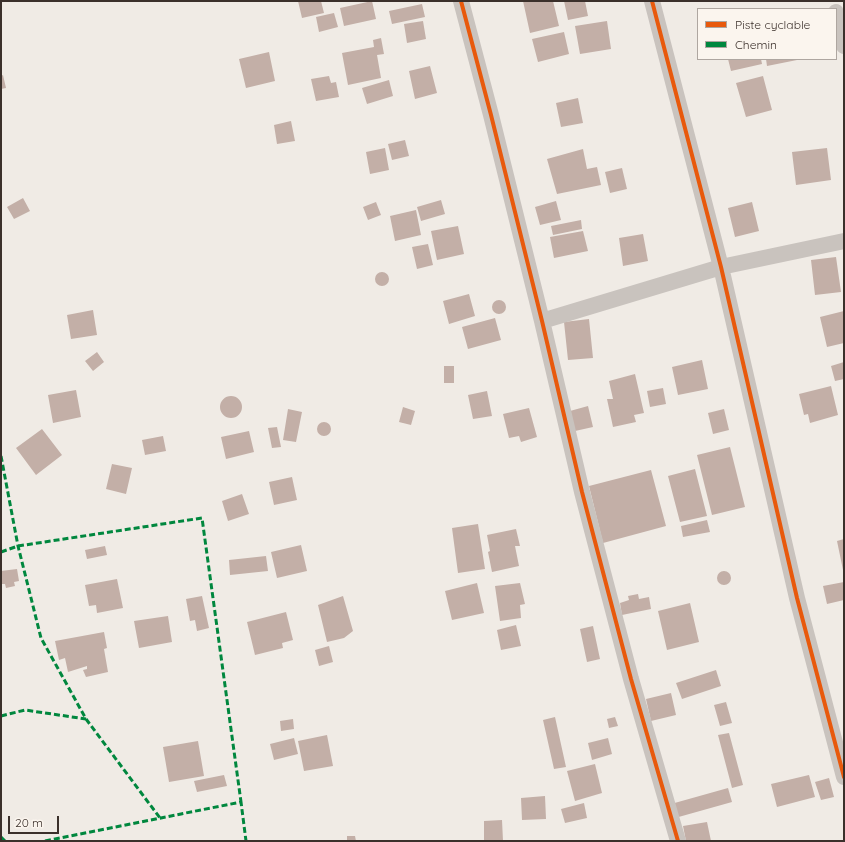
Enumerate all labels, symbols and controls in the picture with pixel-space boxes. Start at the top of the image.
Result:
legend [697,8,837,60]
text: Piste cyclable [735,17,810,32]
text: Chemin [735,37,777,52]
scale bar [10,808,61,834]
text: 20 m [15,815,43,830]

